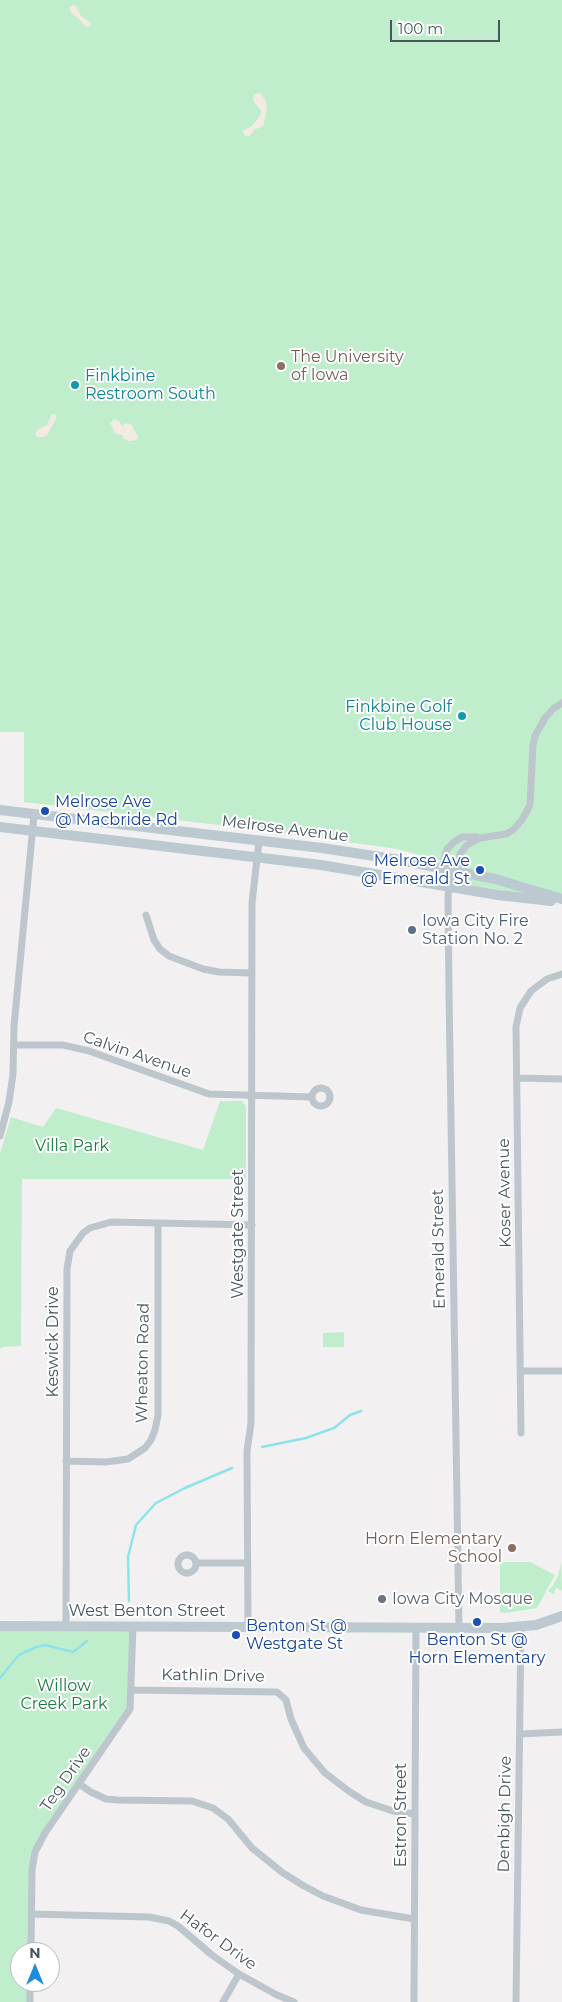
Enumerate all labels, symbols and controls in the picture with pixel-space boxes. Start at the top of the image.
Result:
scale bar [392,10,502,42]
text: 100 m [398,19,443,38]
place label: The University of Iowa [291,347,404,385]
marker: The University of Iowa [275,360,287,372]
place label: Finkbine Restroom South [85,366,216,404]
marker: Finkbine Restroom South [69,379,81,391]
place label: Finkbine Golf Club House [345,697,452,735]
marker: Finkbine Golf Club House [456,710,468,722]
place label: Melrose Ave @ Macbride Rd [55,792,178,830]
marker: Melrose Ave @ Macbride Rd [39,805,51,817]
street label: Melrose Avenue [221,812,349,846]
place label: Melrose Ave @ Emerald St [361,851,470,889]
marker: Melrose Ave @ Emerald St [474,864,486,876]
place label: Iowa City Fire Station No. 2 [422,911,529,949]
marker: Iowa City Fire Station No. 2 [406,924,418,936]
street label: Calvin Avenue [80,1027,194,1083]
park label: Villa Park [35,1136,109,1156]
street label: Koser Avenue [494,1138,516,1248]
street label: Westgate Street [228,1169,248,1299]
street label: Emerald Street [428,1189,450,1309]
street label: Keswick Drive [43,1286,63,1398]
street label: Wheaton Road [132,1303,154,1423]
place label: Horn Elementary School [365,1529,502,1567]
marker: Horn Elementary School [506,1542,518,1554]
place label: Iowa City Mosque [392,1589,533,1609]
marker: Iowa City Mosque [376,1593,388,1605]
street label: West Benton Street [68,1601,226,1621]
place label: Benton St @ Westgate St [246,1616,347,1654]
marker: Benton St @ Horn Elementary [471,1616,483,1628]
marker: Benton St @ Westgate St [230,1629,242,1641]
place label: Benton St @ Horn Elementary [408,1630,546,1668]
street label: Kathlin Drive [161,1665,265,1687]
park label: Willow Creek Park [20,1676,108,1714]
street label: Teg Drive [37,1743,95,1815]
street label: Denbigh Drive [494,1755,516,1873]
street label: Estron Street [391,1763,411,1867]
street label: Hafor Drive [176,1906,260,1974]
north arrow [10,1942,60,1992]
text: N [29,1944,41,1962]

